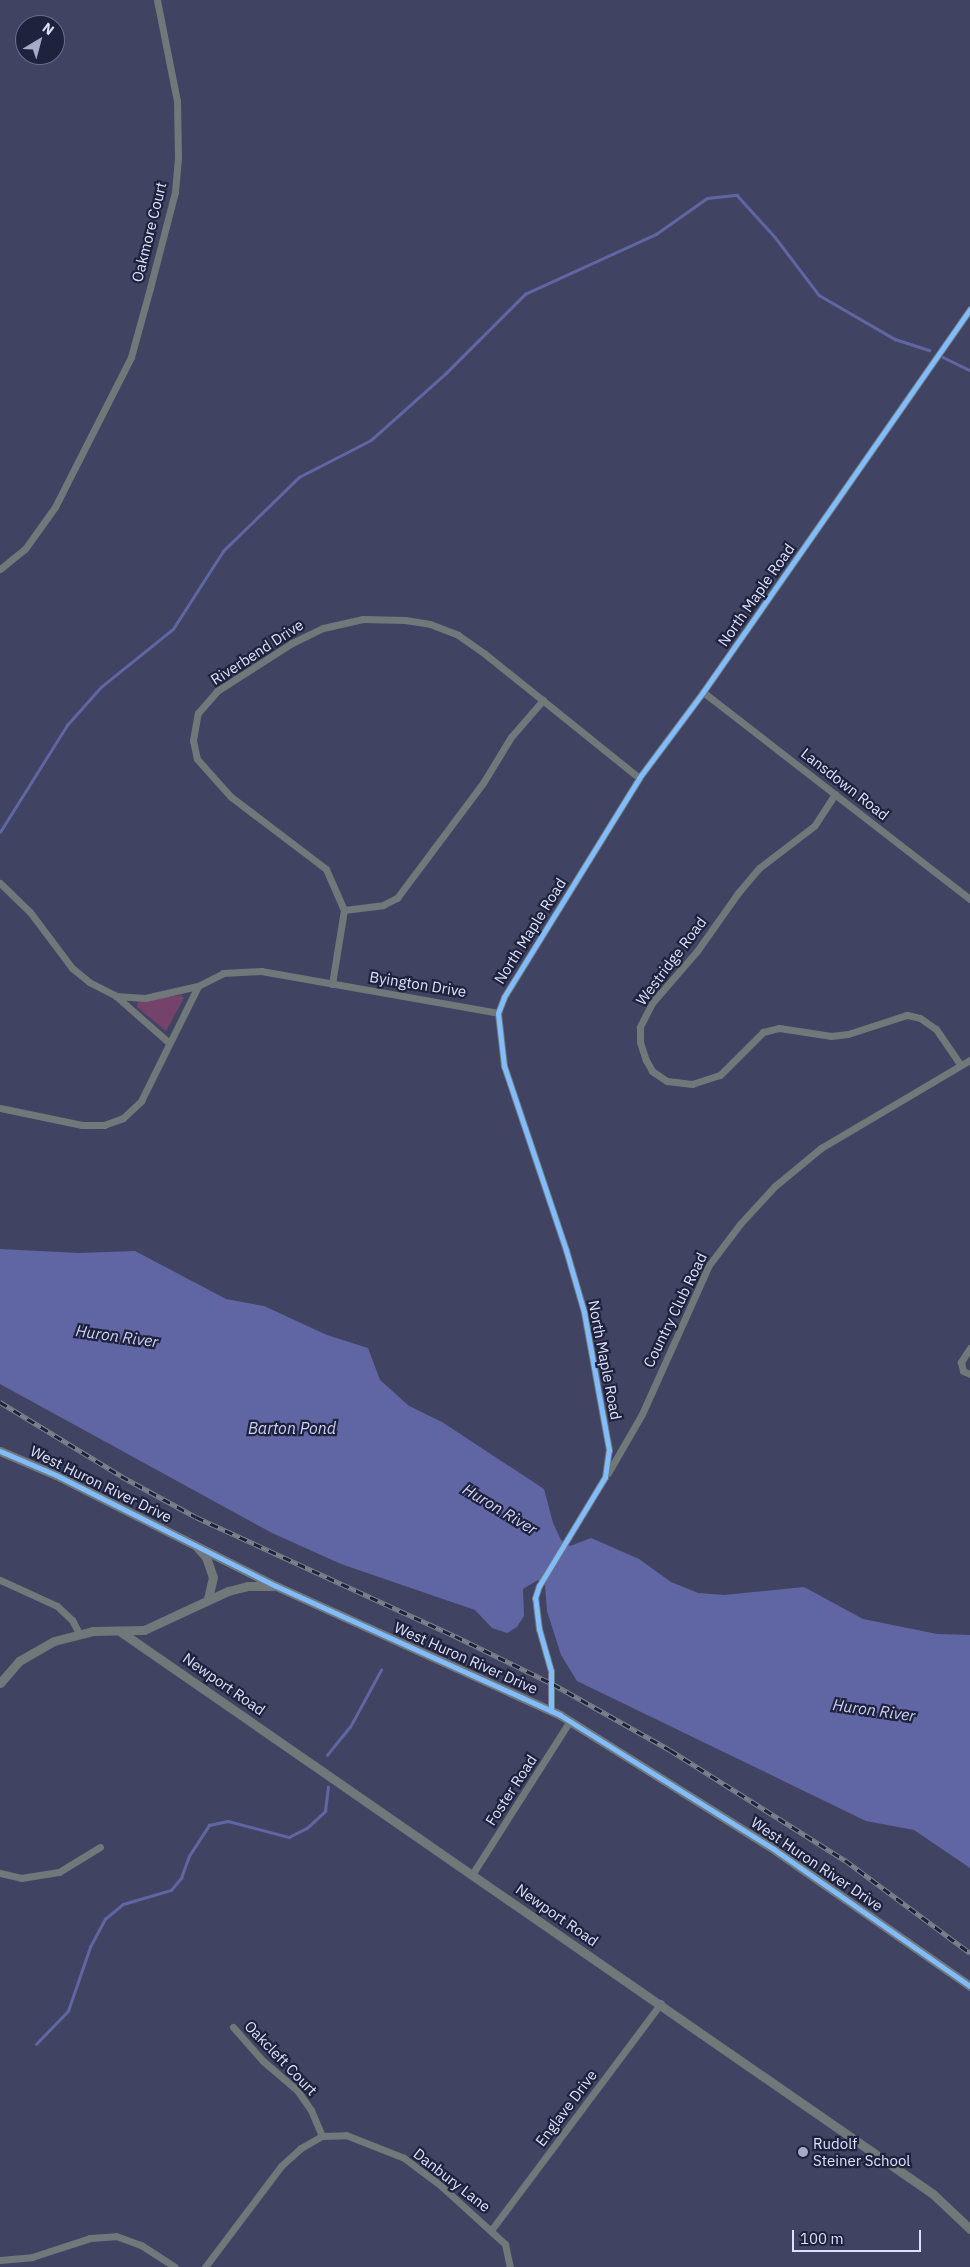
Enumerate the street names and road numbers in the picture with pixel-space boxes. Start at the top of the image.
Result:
street label: Oakmore Court [128,180,170,284]
street label: North Maple Road [714,540,798,650]
street label: Riverbend Drive [207,615,307,689]
street label: Lansdown Road [798,744,892,824]
street label: North Maple Road [490,875,570,987]
street label: Westridge Road [632,913,710,1009]
street label: Byington Drive [368,967,468,1001]
street label: Country Club Road [639,1250,711,1370]
street label: North Maple Road [585,1299,625,1421]
street label: West Huron River Drive [27,1442,175,1526]
street label: West Huron River Drive [391,1618,541,1698]
street label: Newport Road [179,1649,269,1719]
street label: Foster Road [482,1751,540,1829]
street label: West Huron River Drive [748,1813,886,1915]
street label: Newport Road [512,1880,602,1950]
street label: Oakcleft Court [241,2017,321,2099]
street label: Englave Drive [531,2066,601,2150]
street label: Danbury Lane [410,2144,494,2216]

